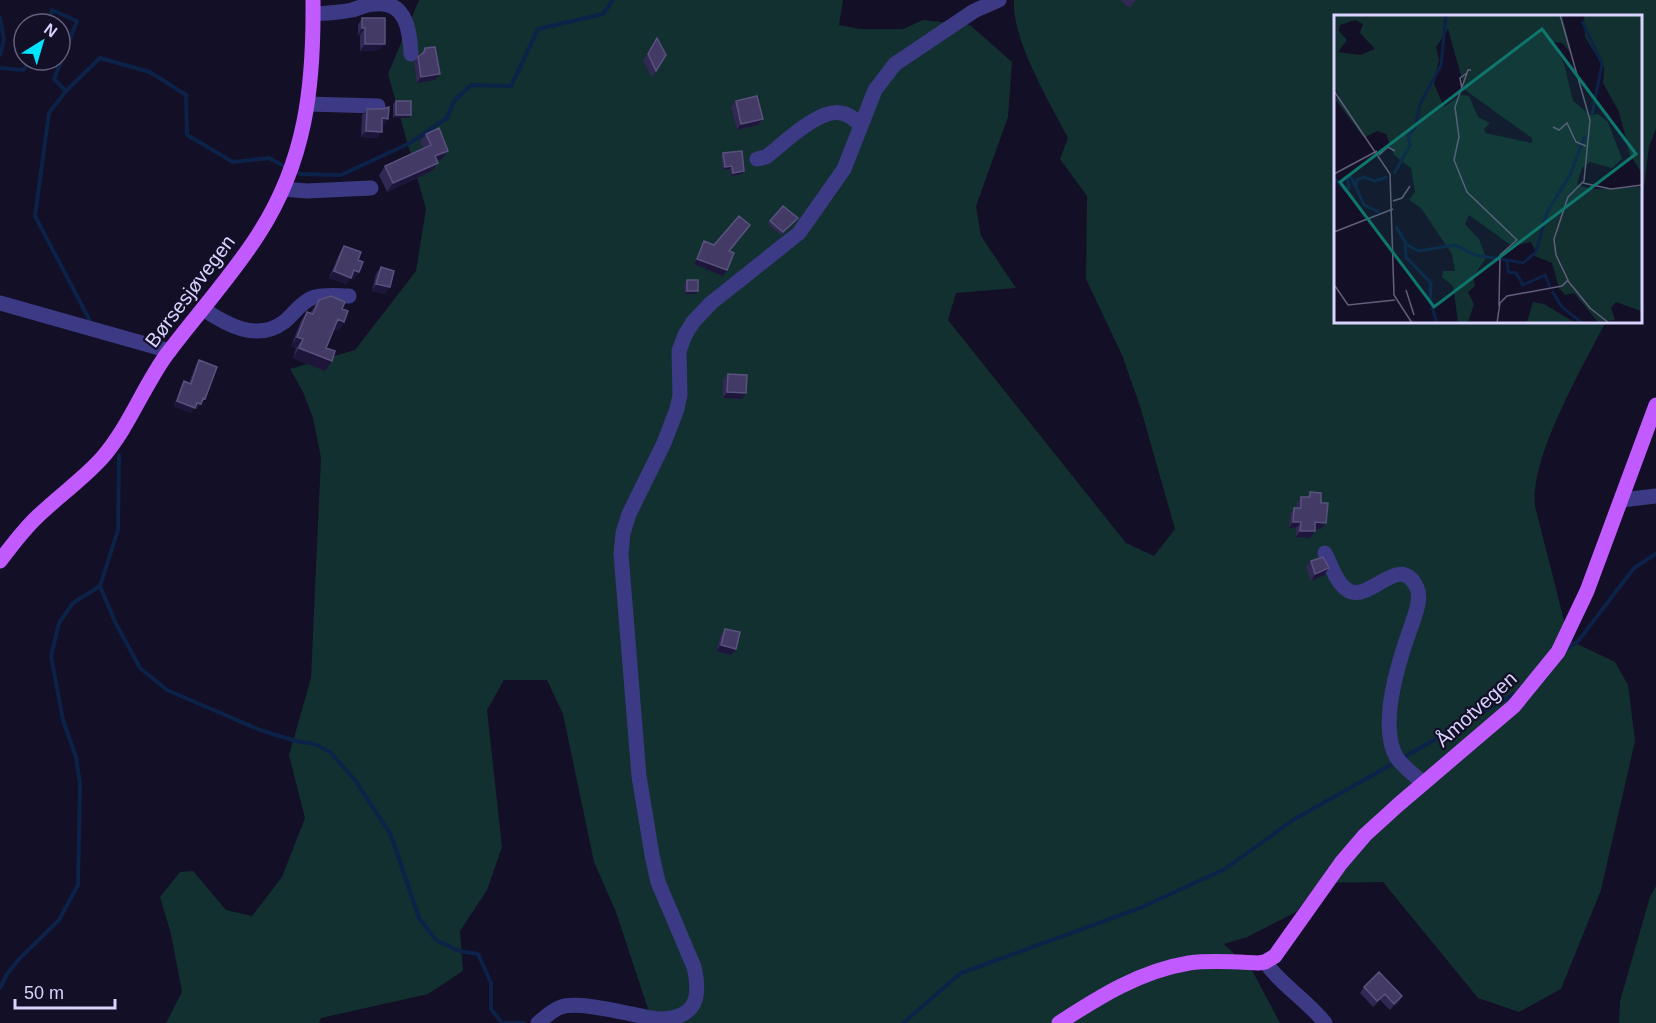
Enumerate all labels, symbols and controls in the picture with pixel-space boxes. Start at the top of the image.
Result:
north arrow [12,12,72,72]
inset map [1334,15,1641,322]
text: N [41,20,60,41]
street label: Børsesjøvegen [141,231,239,351]
street label: Åmotvegen [1431,667,1521,751]
scale bar [15,972,116,1010]
text: 50 m [24,983,64,1003]

